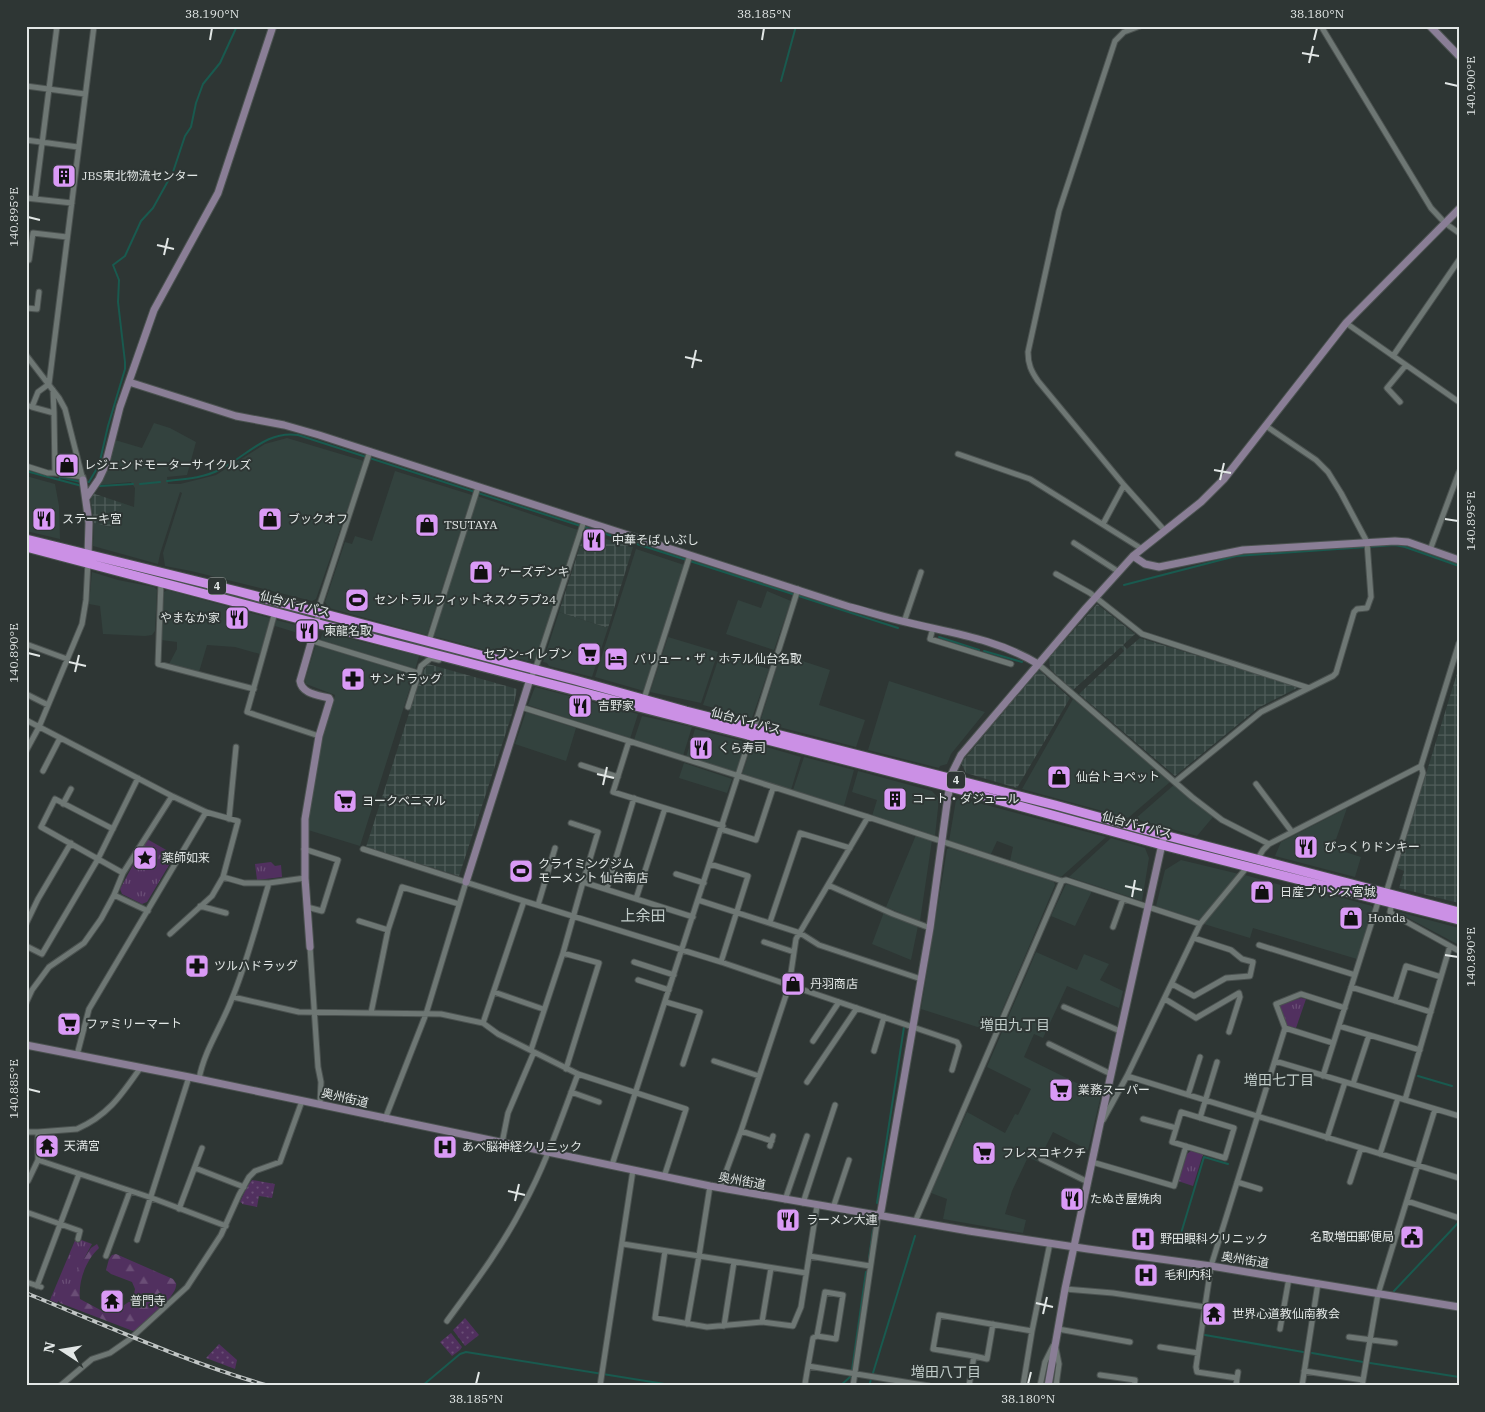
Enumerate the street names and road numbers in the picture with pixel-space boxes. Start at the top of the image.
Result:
road number: 4 [208,578,226,594]
street label: 仙台バイパス [258,588,332,619]
street label: 仙台バイパス [710,704,783,737]
road number: 4 [947,772,965,788]
street label: 仙台バイパス [1101,808,1174,841]
street label: 奥州街道 [320,1085,370,1110]
street label: 奥州街道 [717,1169,767,1192]
street label: 奥州街道 [1220,1248,1270,1271]

